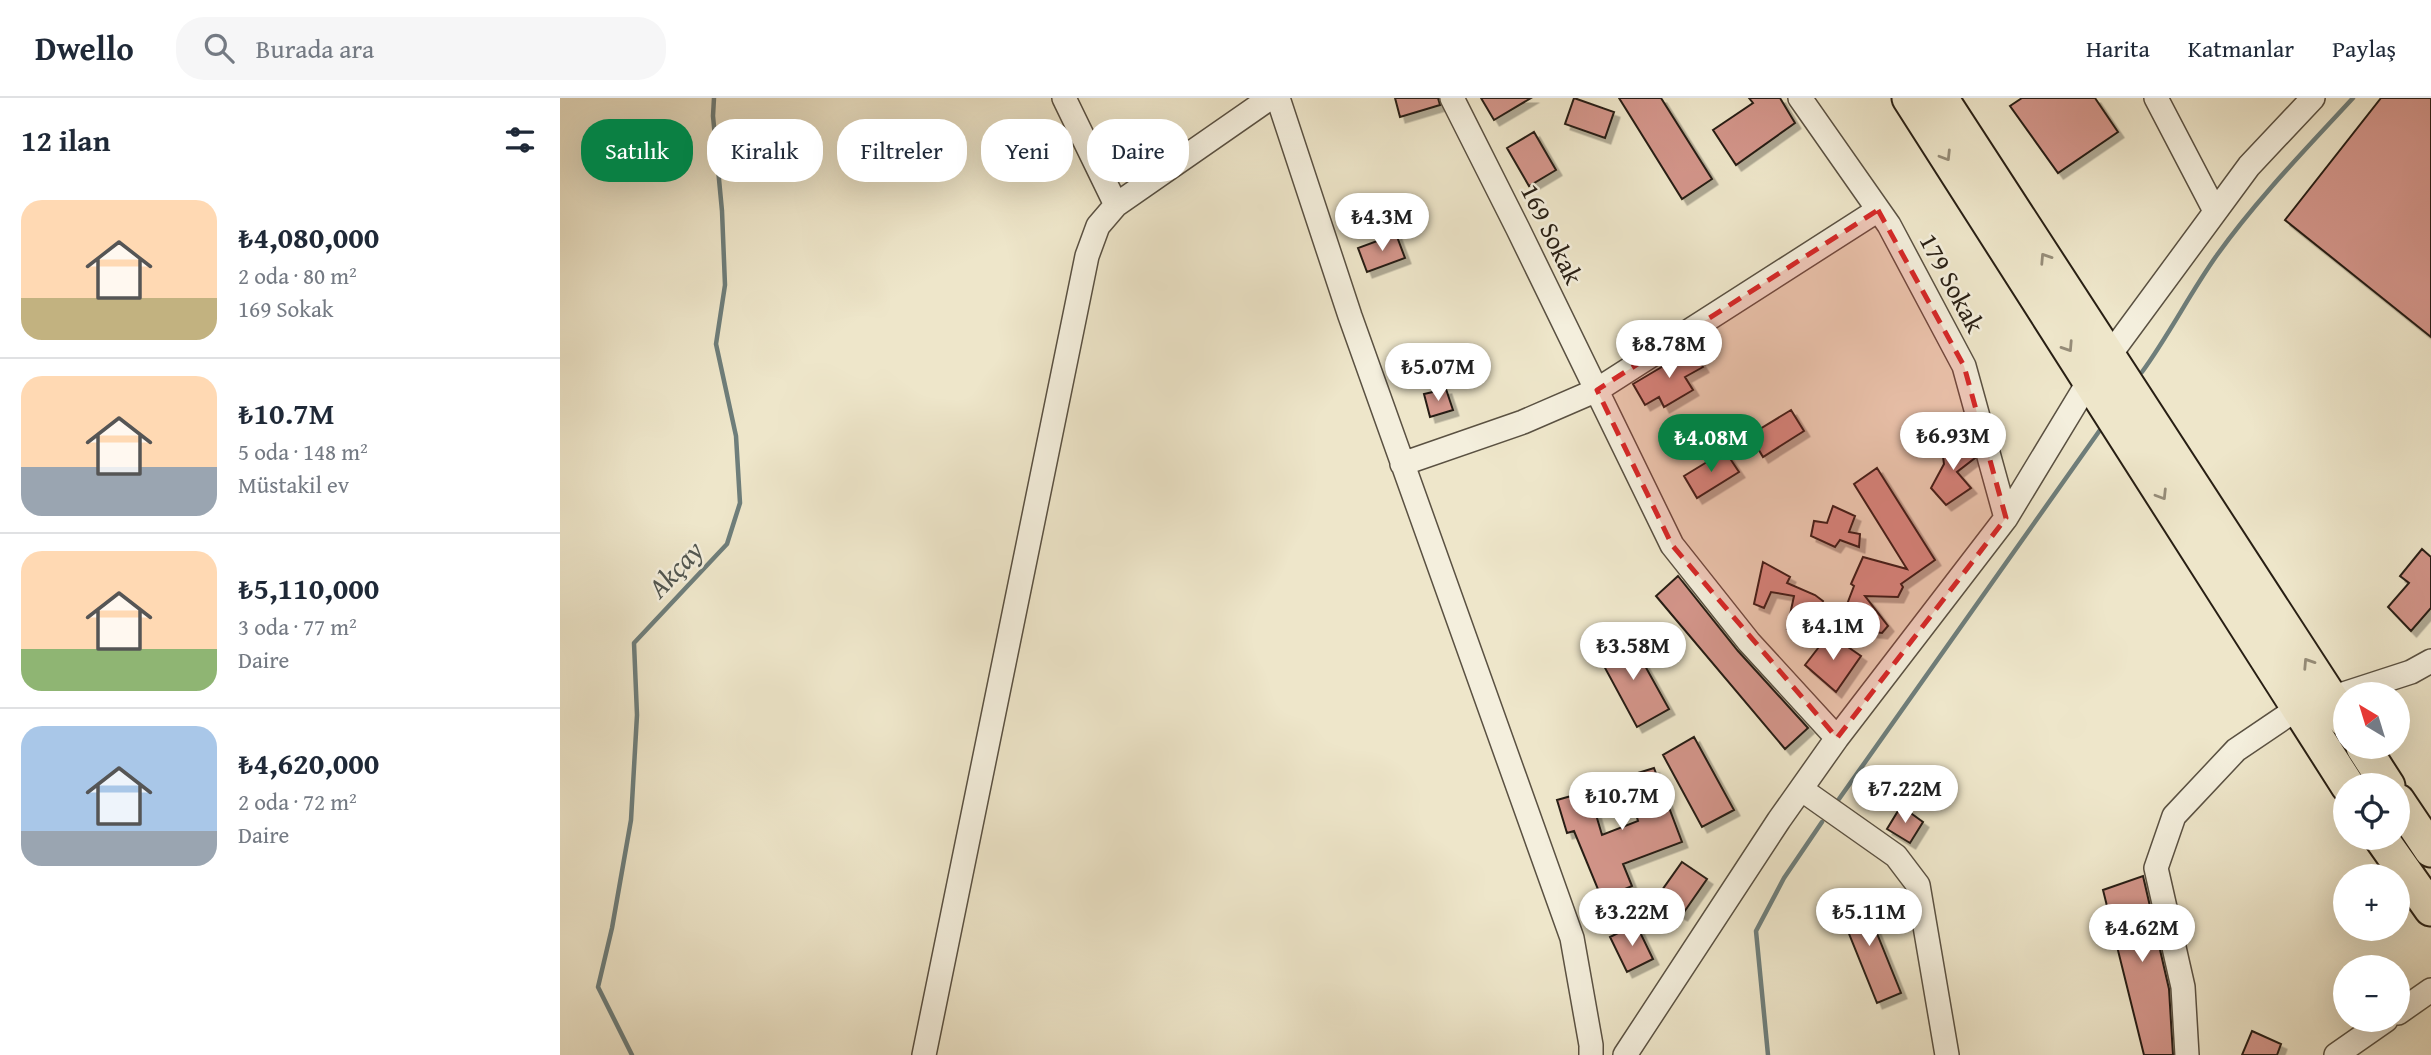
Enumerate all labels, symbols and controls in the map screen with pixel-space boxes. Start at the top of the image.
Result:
search box [176,17,666,80]
text: Dwello [35,24,134,72]
icon: search [200,29,238,67]
text: Burada ara [256,29,374,68]
text: Harita [2086,31,2150,66]
text: Katmanlar [2188,31,2294,66]
text: Paylaş [2332,31,2396,66]
text: 12 ilan [21,118,110,162]
chip: Satılık [581,119,693,182]
chip: Kiralık [707,119,823,182]
chip: Filtreler [837,119,967,182]
chip: Yeni [981,119,1073,182]
chip: Daire [1087,119,1189,182]
icon: filters [501,121,539,159]
one-way arrow [1937,148,1950,161]
street label: 169 Sokak [1511,177,1594,292]
pin: ₺4.3M [1333,194,1431,253]
text: ₺4.3M [1351,199,1413,232]
text: ₺4,080,000 [238,215,379,259]
street label: 179 Sokak [1910,226,1995,340]
icon: home [77,228,161,312]
one-way arrow [2040,252,2053,265]
text: 2 oda · 80 m² [238,259,357,292]
text: 169 Sokak [238,292,333,325]
pin: ₺8.78M [1612,320,1726,380]
text: ₺8.78M [1632,326,1706,359]
one-way arrow [2059,340,2072,353]
pin: ₺5.07M [1381,344,1495,403]
text: ₺5.07M [1401,349,1475,382]
text: ₺10.7M [238,391,334,435]
icon: home [77,404,161,488]
pin: ₺6.93M [1896,412,2010,472]
pin: ₺4.08M [1654,414,1768,474]
text: ₺6.93M [1916,418,1990,451]
text: ₺4.08M [1674,420,1748,453]
text: 5 oda · 148 m² [238,435,368,468]
text: Müstakil ev [238,468,349,501]
one-way arrow [2154,487,2167,500]
water label: Akçay [637,531,712,607]
text: ₺5,110,000 [238,566,379,610]
icon: home [77,579,161,663]
pin: ₺4.1M [1784,602,1882,662]
text: ₺4.1M [1802,608,1864,641]
text: 3 oda · 77 m² [238,610,357,643]
pin: ₺3.58M [1576,622,1690,682]
text: ₺3.58M [1596,628,1670,661]
text: Daire [238,643,289,676]
one-way arrow [2303,658,2316,671]
north arrow [2333,682,2410,760]
map controls [2333,682,2410,1032]
text: ₺4,620,000 [238,741,379,785]
icon: home [77,754,161,838]
pin: ₺7.22M [1848,766,1962,825]
text: ₺7.22M [1868,771,1942,804]
pin: ₺10.7M [1565,772,1679,832]
button: locate [2333,773,2410,850]
text: ₺10.7M [1585,778,1659,811]
text: 2 oda · 72 m² [238,785,357,818]
text: Daire [238,818,289,851]
button: + [2333,864,2410,941]
pin: ₺3.22M [1575,888,1689,948]
pin: ₺5.11M [1812,888,1926,948]
text: ₺3.22M [1595,894,1669,927]
text: ₺5.11M [1832,894,1906,927]
pin: ₺4.62M [2085,904,2199,964]
text: ₺4.62M [2105,910,2179,943]
button: − [2333,955,2410,1032]

